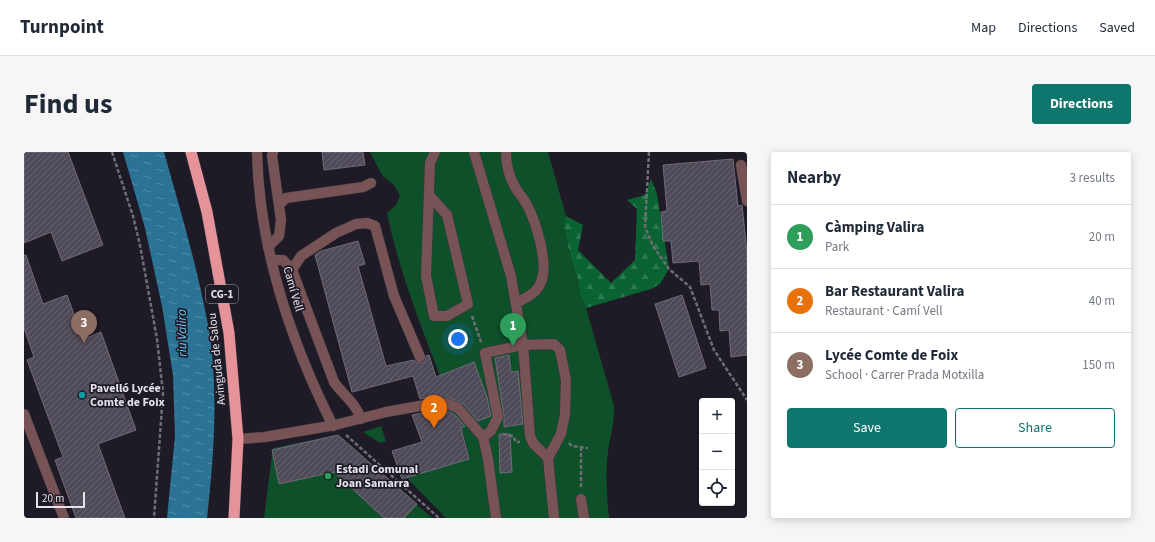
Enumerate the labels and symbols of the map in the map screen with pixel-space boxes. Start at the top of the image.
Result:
street label: Camí Vell [278,264,308,314]
road number: CG-1 [206,285,238,303]
water label: riu Valira [173,309,191,357]
pin: 3 [71,310,97,343]
street label: Avinguda de Salou [204,312,230,406]
pin: 1 [500,313,526,346]
your location [448,329,468,349]
place label: Pavelló Lycée Comte de Foix [90,380,165,411]
marker: Pavelló Lycée Comte de Foix [77,390,87,400]
pin: 2 [421,395,447,428]
place label: Estadi Comunal Joan Samarra [336,461,419,492]
marker: Estadi Comunal Joan Samarra [323,471,333,481]
scale bar [36,490,85,509]

